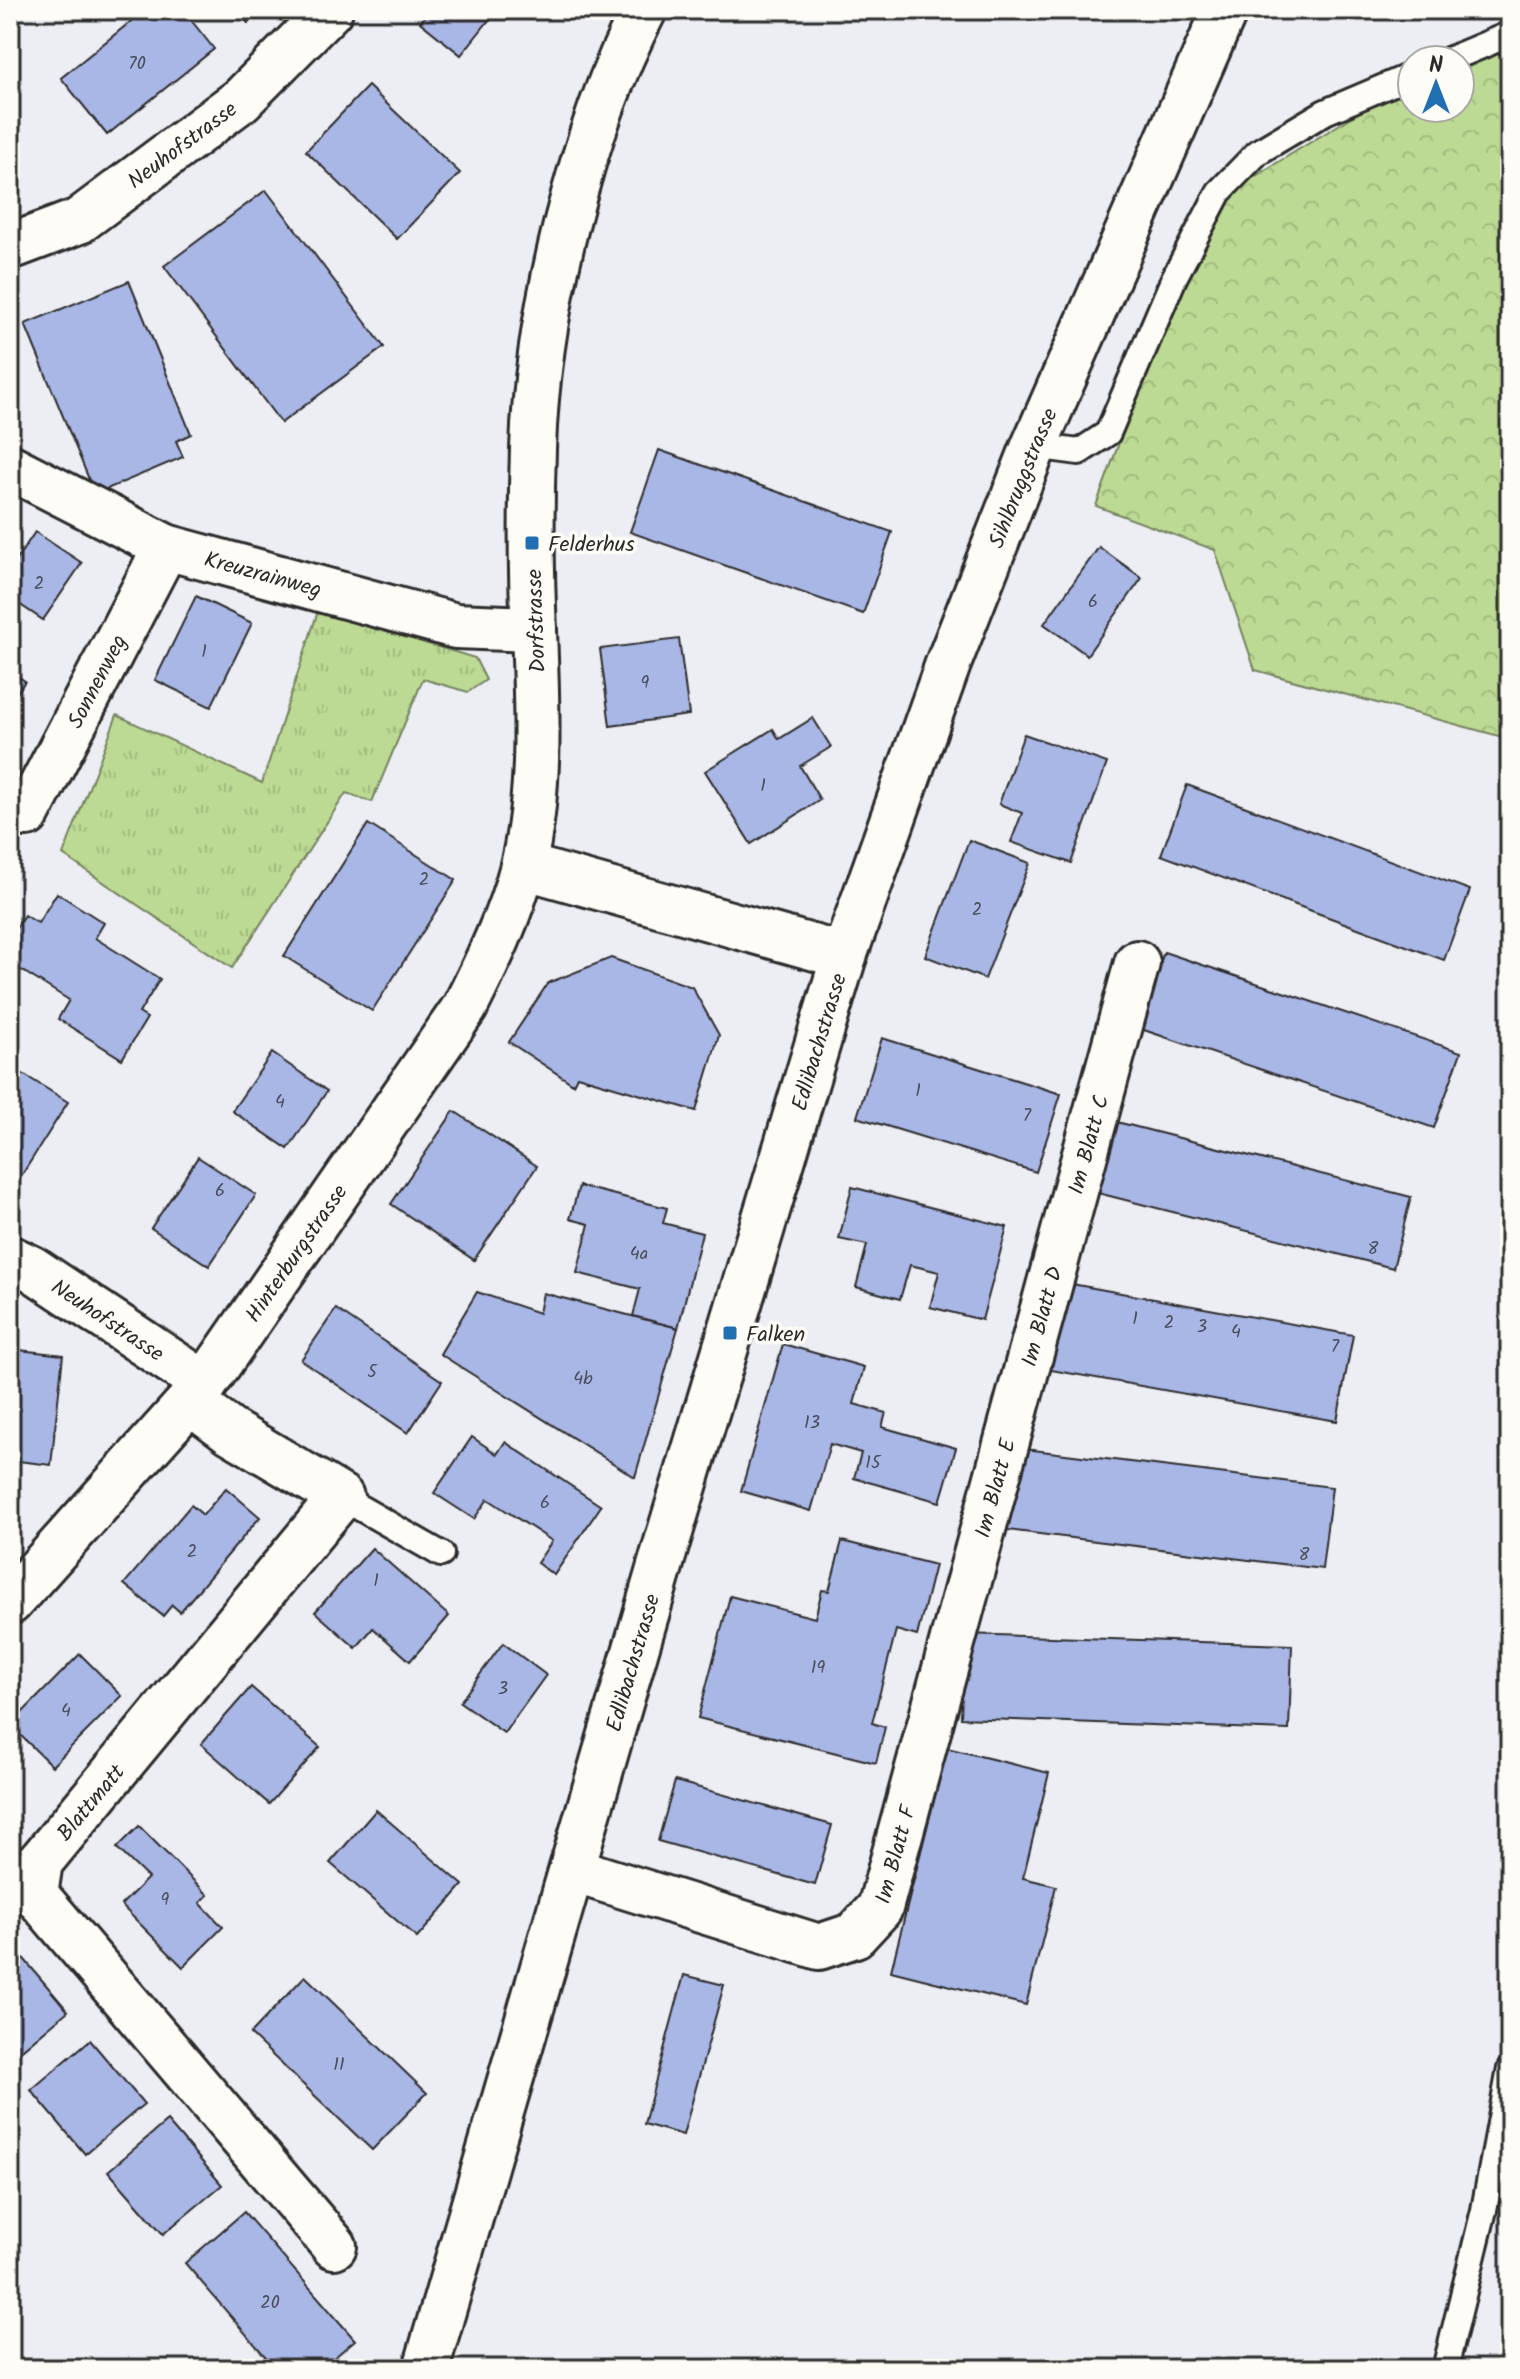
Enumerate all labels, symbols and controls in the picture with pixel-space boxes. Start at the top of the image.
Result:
north arrow [1396,44,1476,124]
text: N [1429,49,1443,84]
house number: 70 [128,50,146,79]
street label: Neuhofstrasse [121,93,246,199]
street label: Sihlbruggstrasse [980,403,1069,554]
place label: Felderhus [548,528,635,563]
marker: Felderhus [523,534,541,552]
street label: Kreuzrainweg [200,543,325,609]
street label: Dorfstrasse [518,568,557,673]
house number: 2 [34,570,44,599]
house number: 6 [1088,588,1098,617]
street label: Sonnenweg [59,629,138,735]
house number: 1 [201,638,207,667]
house number: 9 [641,669,650,698]
house number: 1 [760,772,766,801]
house number: 2 [419,866,429,895]
house number: 2 [972,896,982,925]
street label: Edlibachstrasse [783,969,858,1116]
house number: 1 [915,1077,921,1106]
house number: 4 [275,1088,285,1117]
street label: Im Blatt C [1060,1091,1120,1199]
house number: 7 [1023,1102,1032,1131]
house number: 6 [215,1177,225,1206]
street label: Hinterburgstrasse [237,1178,358,1331]
house number: 8 [1368,1235,1379,1264]
house number: 4a [630,1240,648,1269]
street label: Im Blatt D [1013,1262,1074,1371]
street label: Neuhofstrasse [43,1271,170,1372]
house number: 1 [1132,1305,1138,1334]
house number: 2 [1164,1309,1174,1338]
house number: 3 [1197,1313,1207,1342]
place label: Falken [746,1318,805,1353]
house number: 4 [1231,1318,1241,1347]
marker: Falken [721,1324,739,1342]
house number: 7 [1331,1333,1340,1362]
house number: 5 [367,1358,378,1387]
house number: 4b [573,1365,593,1394]
house number: 13 [804,1409,820,1438]
street label: Im Blatt E [966,1434,1027,1542]
house number: 15 [865,1449,882,1478]
house number: 6 [540,1489,550,1518]
house number: 2 [187,1538,197,1567]
house number: 8 [1299,1541,1310,1570]
house number: 1 [373,1567,379,1596]
street label: Edlibachstrasse [598,1590,671,1736]
house number: 19 [811,1654,825,1683]
house number: 3 [498,1675,508,1704]
house number: 4 [61,1697,71,1726]
street label: Blattmatt [49,1757,135,1850]
street label: Im Blatt F [867,1801,927,1908]
house number: 9 [161,1886,170,1915]
house number: 11 [333,2051,345,2080]
house number: 20 [260,2289,280,2318]

